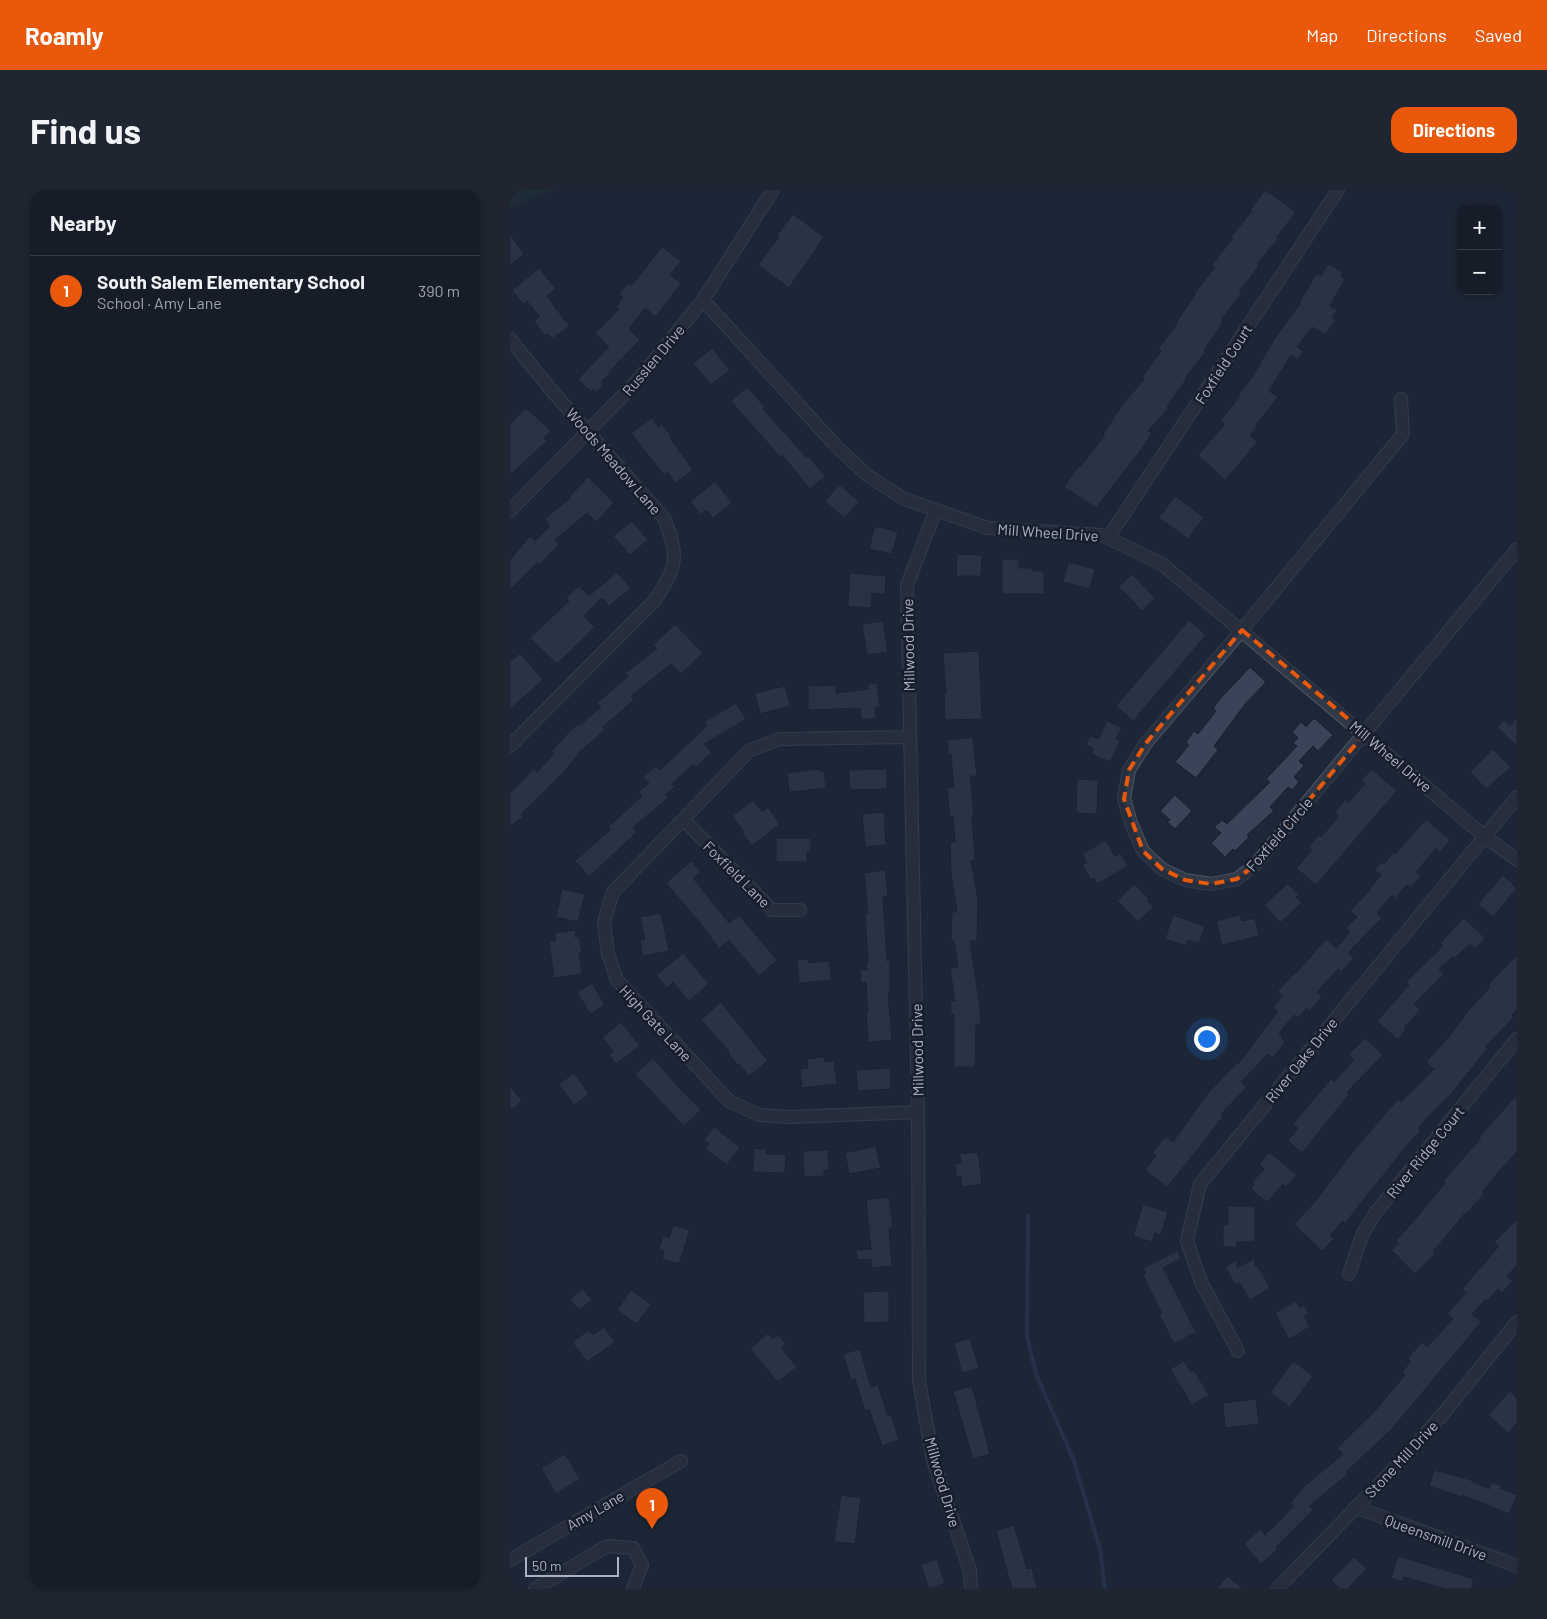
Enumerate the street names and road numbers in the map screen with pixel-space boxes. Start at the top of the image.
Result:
street label: Russlen Drive [618,321,688,399]
street label: Foxfield Court [1191,321,1255,407]
street label: Woods Meadow Lane [563,404,665,518]
street label: Mill Wheel Drive [997,519,1099,545]
street label: Millwood Drive [898,598,918,692]
street label: Mill Wheel Drive [1346,716,1436,796]
street label: Foxfield Circle [1242,793,1316,875]
street label: Foxfield Lane [700,837,774,911]
street label: High Gate Lane [616,981,696,1065]
street label: Millwood Drive [907,1003,927,1097]
street label: River Oaks Drive [1261,1014,1341,1106]
street label: River Ridge Court [1382,1102,1468,1202]
street label: Stone Mill Drive [1361,1417,1441,1501]
street label: Millwood Drive [922,1435,964,1529]
street label: Amy Lane [563,1486,627,1534]
street label: Queensmill Drive [1382,1510,1490,1564]

